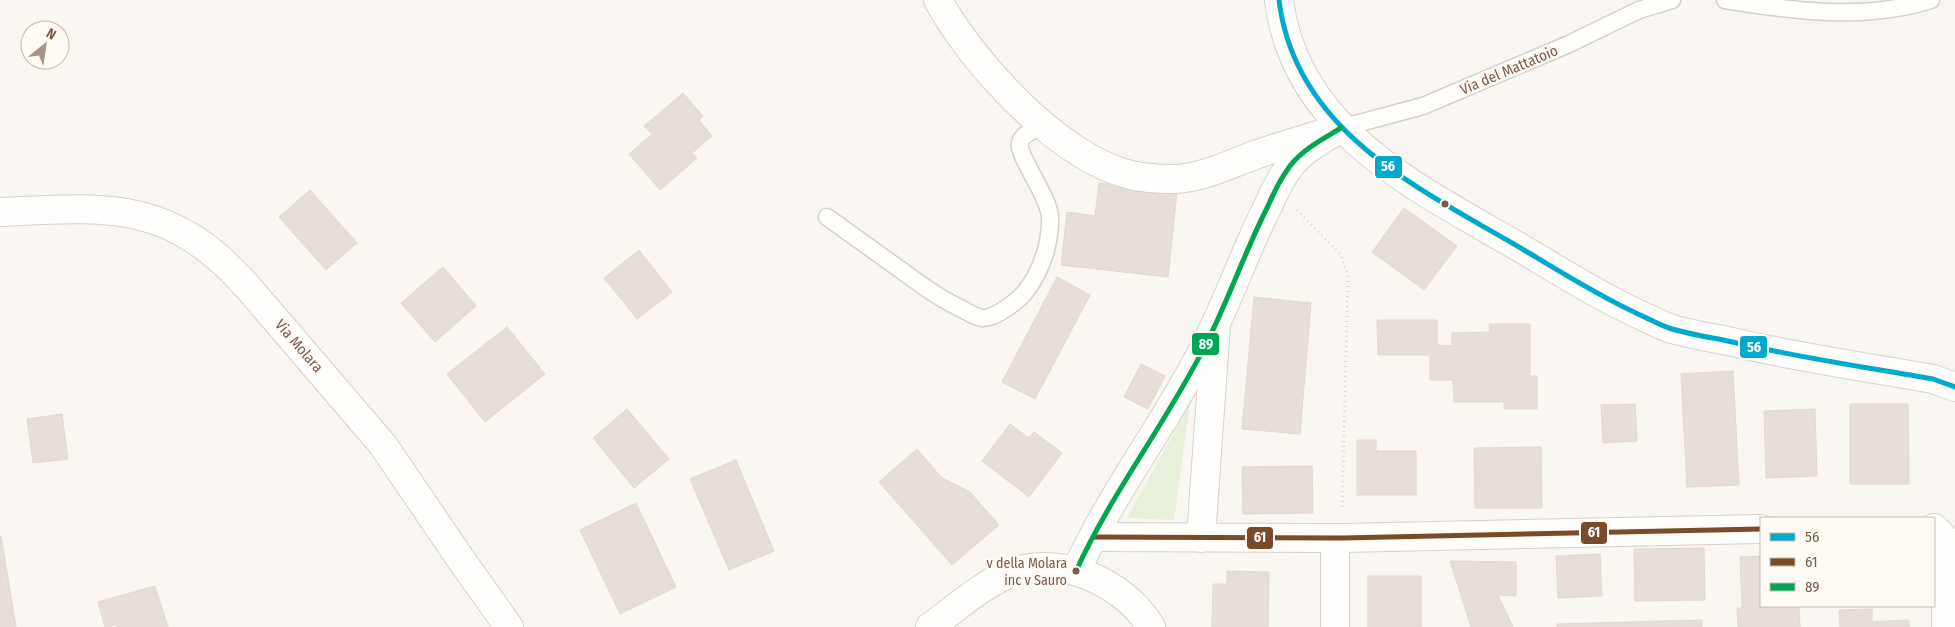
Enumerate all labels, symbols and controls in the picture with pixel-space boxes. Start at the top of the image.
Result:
north arrow [20,20,70,70]
text: N [43,25,59,44]
street label: Via del Mattatoio [1457,41,1561,99]
line badge: 56 [1374,155,1403,179]
text: 56 [1381,158,1395,175]
unlabelled marker [1440,199,1450,209]
street label: Via Molara [271,316,327,376]
line badge: 89 [1191,332,1220,356]
line badge: 56 [1739,335,1768,359]
text: 89 [1199,336,1213,353]
text: 56 [1747,339,1761,356]
legend [1760,517,1935,607]
line badge: 61 [1580,521,1608,545]
text: 61 [1588,524,1600,541]
line badge: 61 [1246,526,1274,550]
text: 56 [1805,528,1819,546]
text: 61 [1254,529,1266,546]
text: 61 [1805,553,1818,571]
place label: v della Molara inc v Sauro [986,555,1067,589]
marker: v della Molara inc v Sauro [1071,566,1081,576]
text: 89 [1805,578,1820,596]

